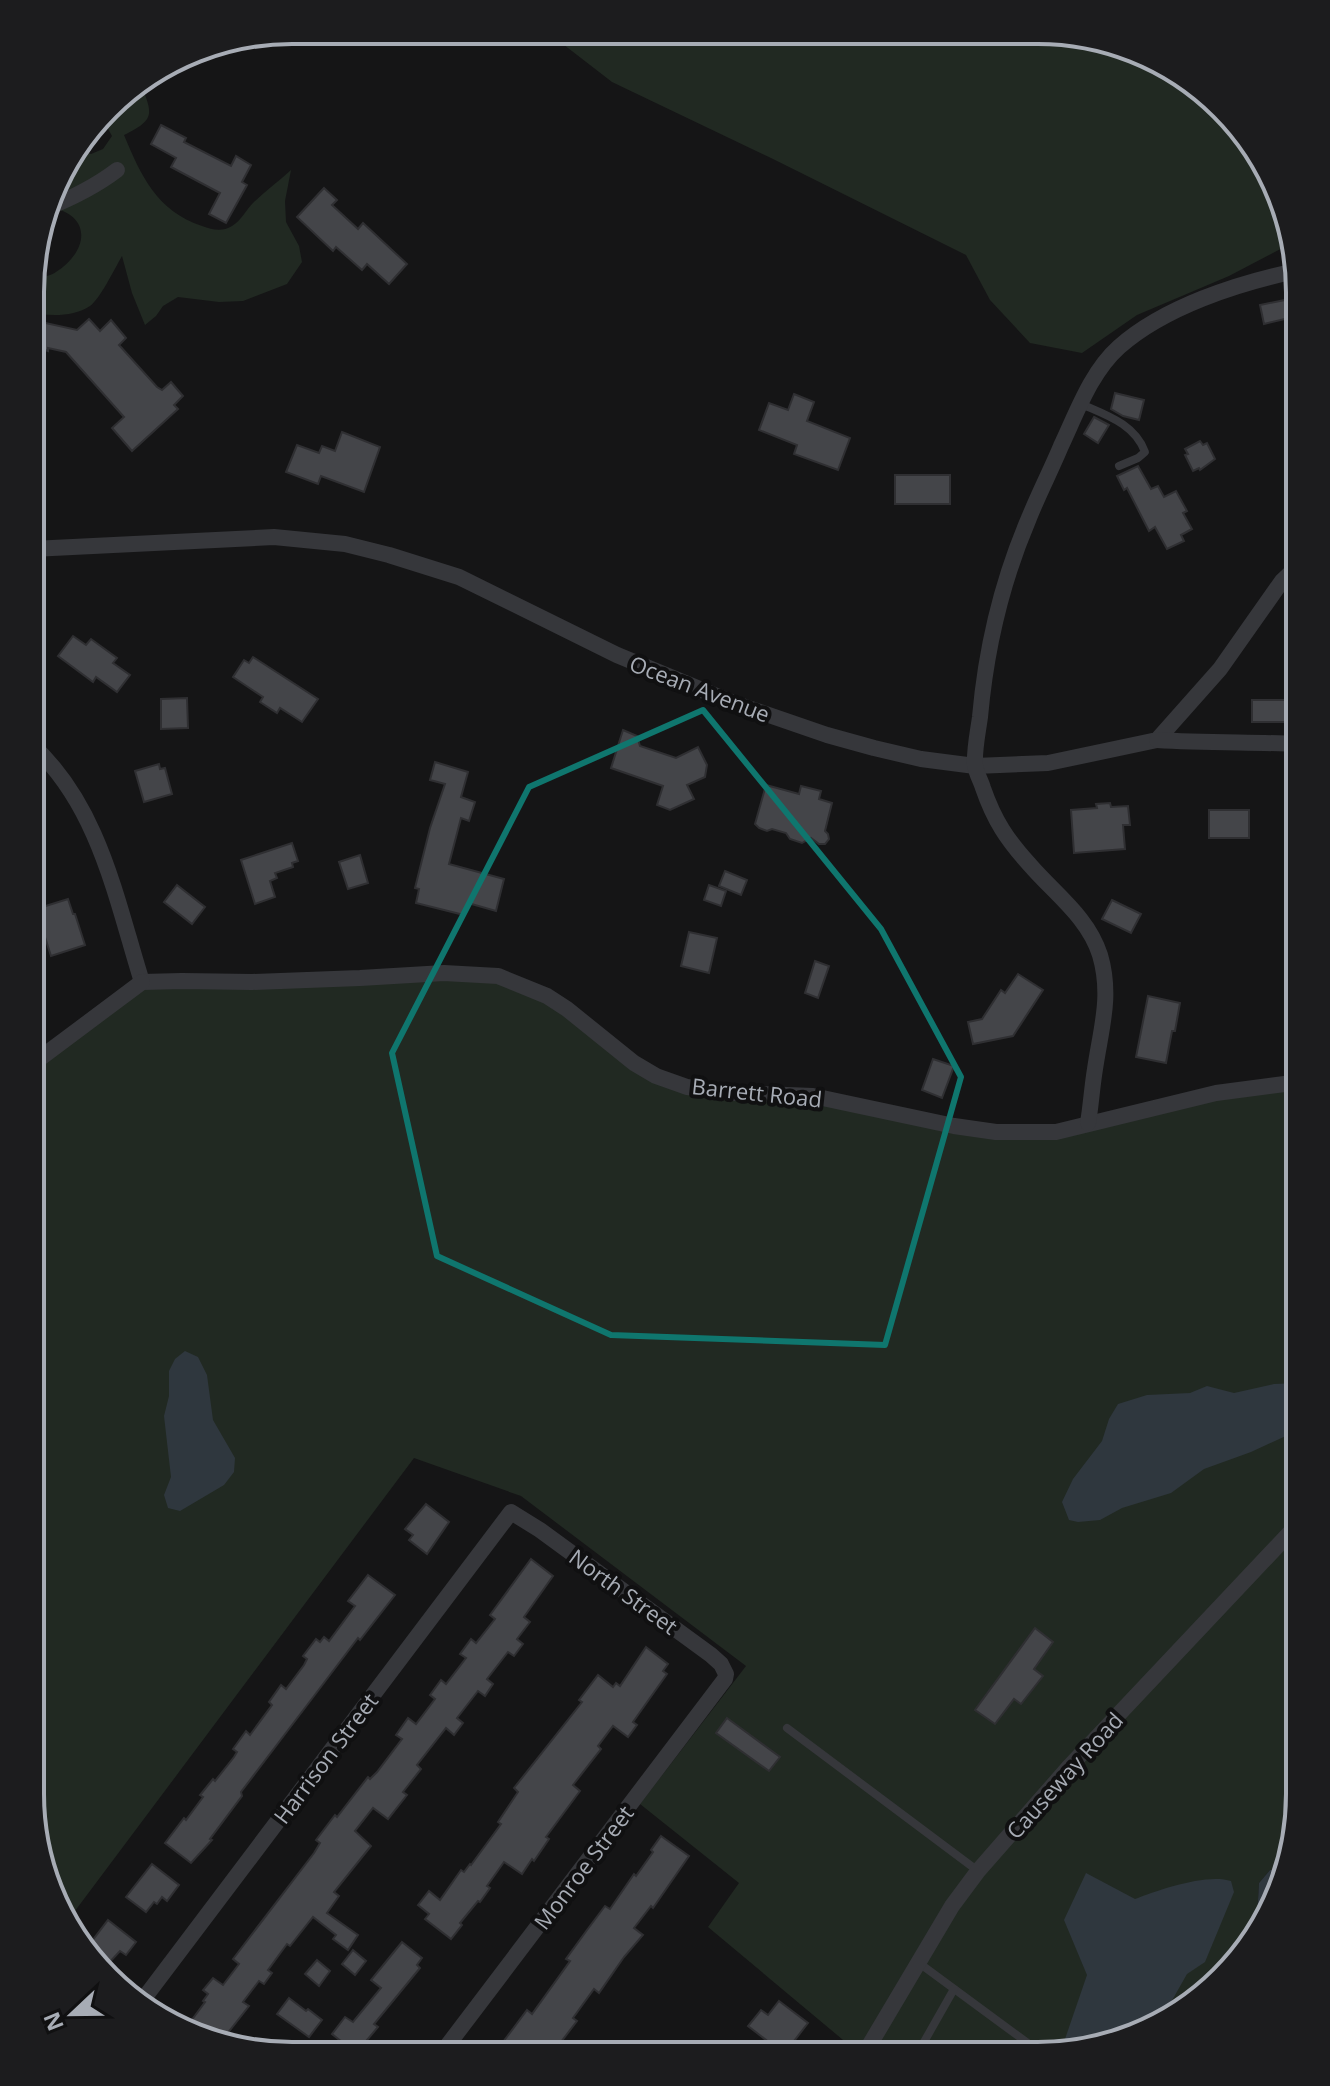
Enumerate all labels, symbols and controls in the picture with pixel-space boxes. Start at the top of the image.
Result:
street label: Ocean Avenue [626,647,774,729]
street label: Barrett Road [690,1070,824,1114]
street label: North Street [564,1541,684,1641]
street label: Harrison Street [266,1686,384,1829]
street label: Causeway Road [999,1705,1129,1845]
street label: Monroe Street [526,1799,640,1935]
north arrow [32,1974,112,2054]
text: N [35,2008,70,2036]

